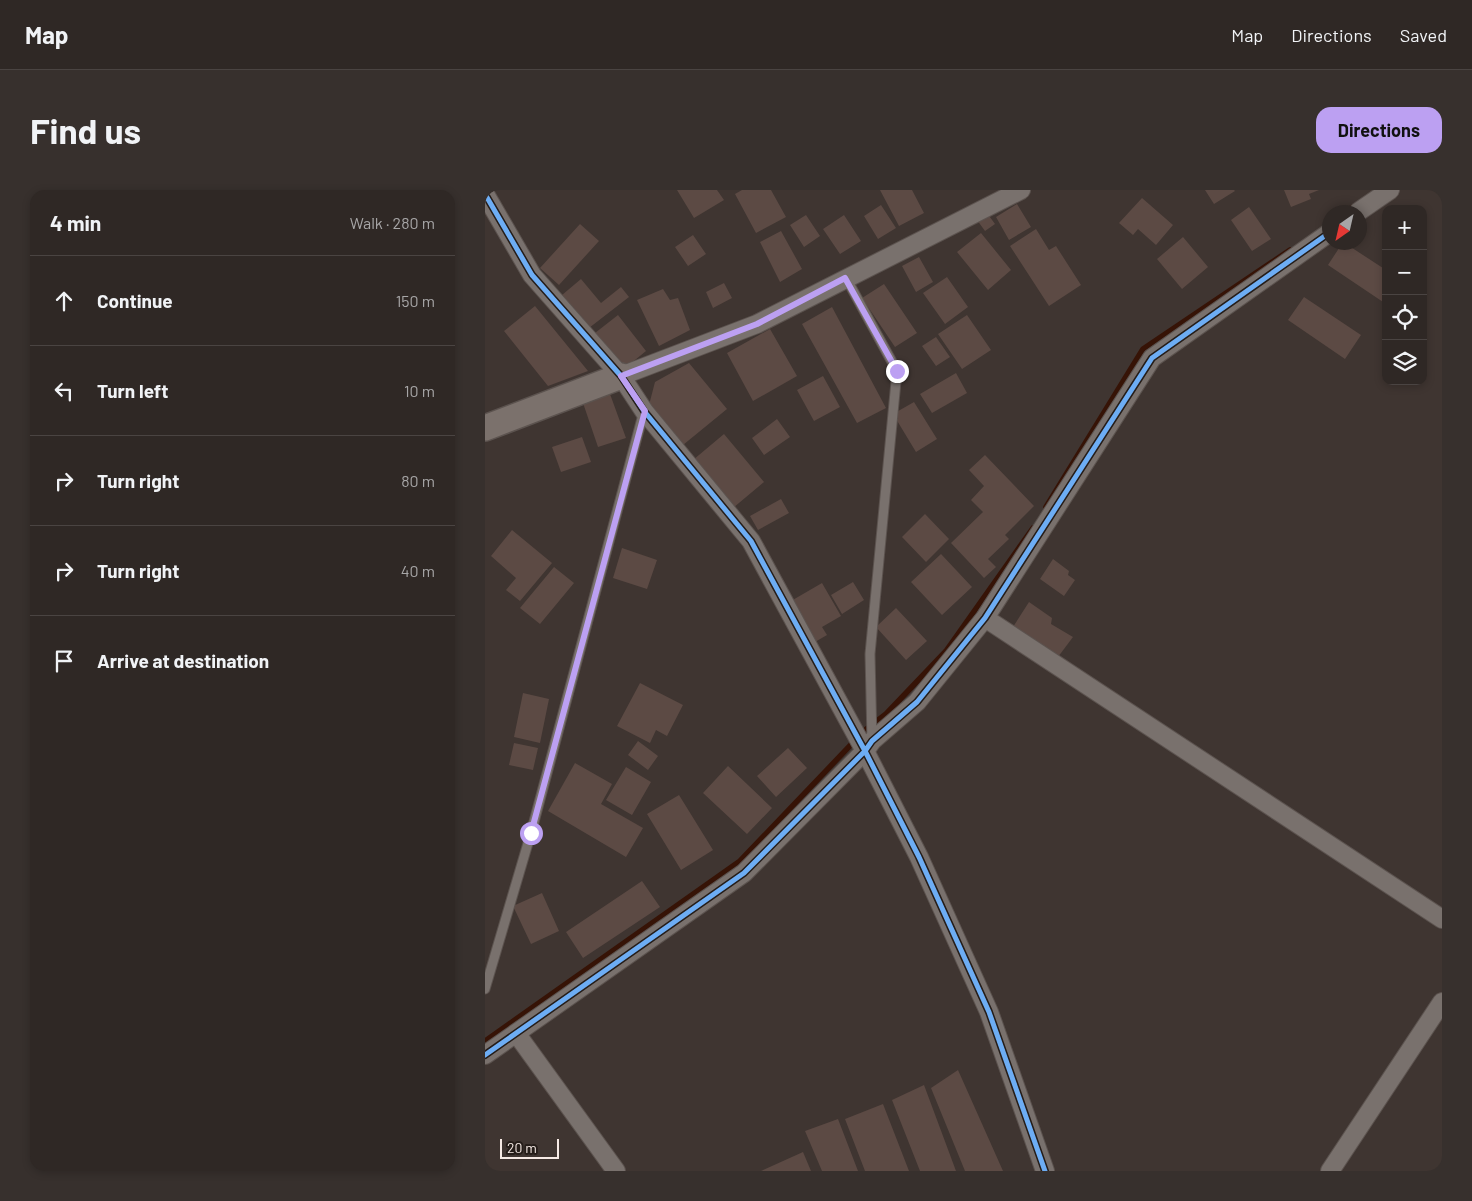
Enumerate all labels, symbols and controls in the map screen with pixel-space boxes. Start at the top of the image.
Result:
text: Map [25,20,68,49]
text: Map [1231,24,1263,46]
text: Directions [1291,24,1372,46]
text: Saved [1400,24,1447,46]
button: Directions [1316,107,1442,153]
text: Find us [30,109,141,151]
north arrow [1322,205,1367,250]
map controls [1382,205,1427,385]
button: + [1382,205,1427,250]
text: 4 min [50,210,101,235]
text: Walk · 280 m [350,213,435,232]
button: − [1382,250,1427,295]
icon: ahead [50,287,78,315]
text: Continue [97,289,173,312]
text: 150 m [396,291,435,310]
button: locate [1382,295,1427,340]
button: layers [1382,340,1427,385]
route end [886,360,909,383]
icon: left [50,377,78,405]
text: Turn left [97,379,168,402]
text: 10 m [404,381,435,400]
icon: right [50,467,78,495]
text: Turn right [97,469,179,492]
text: 80 m [401,471,435,490]
icon: right [50,557,78,585]
text: Turn right [97,559,179,582]
text: 40 m [401,561,435,580]
icon: arrive [50,647,78,675]
text: Arrive at destination [97,649,269,672]
route start [520,822,543,845]
scale bar [500,1136,559,1159]
text: 20 m [507,1139,537,1156]

